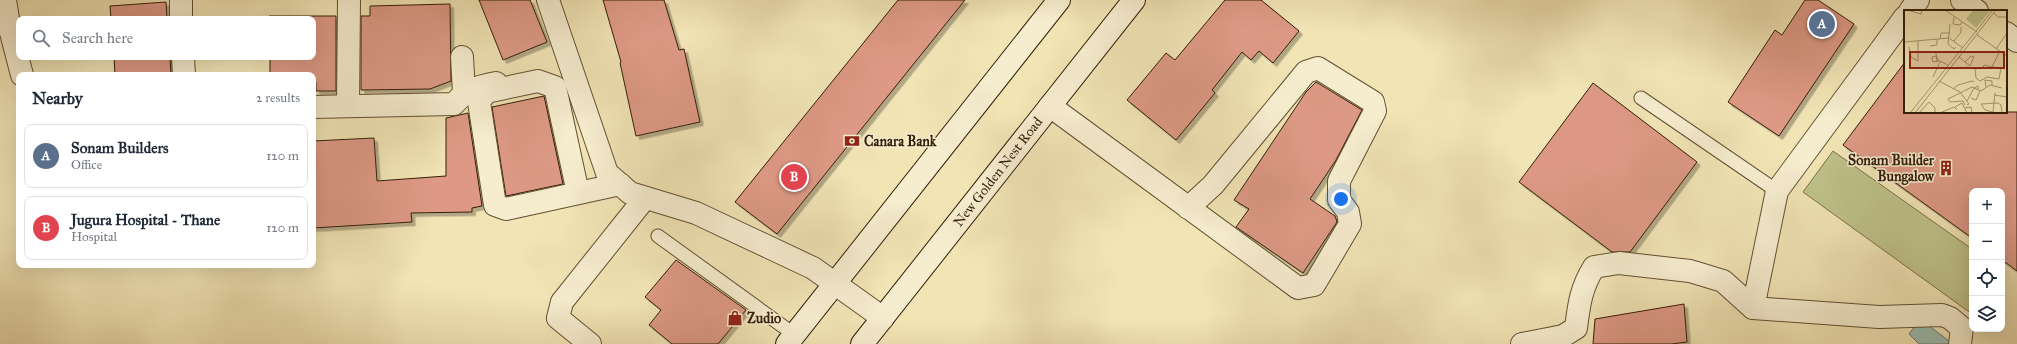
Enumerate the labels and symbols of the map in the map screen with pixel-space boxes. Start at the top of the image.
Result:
pin: A [1809,9,1835,39]
inset map [1904,10,2007,113]
street label: New Golden Nest Road [950,114,1046,230]
bank icon: Canara Bank [843,132,861,150]
place label: Canara Bank [864,133,937,150]
place label: Sonam Builder Bungalow [1848,152,1935,186]
building icon: Sonam Builder Bungalow [1937,159,1955,177]
pin: B [781,162,807,192]
your location [1331,189,1351,209]
shop icon: Zudio [726,309,744,327]
place label: Zudio [747,310,781,327]

